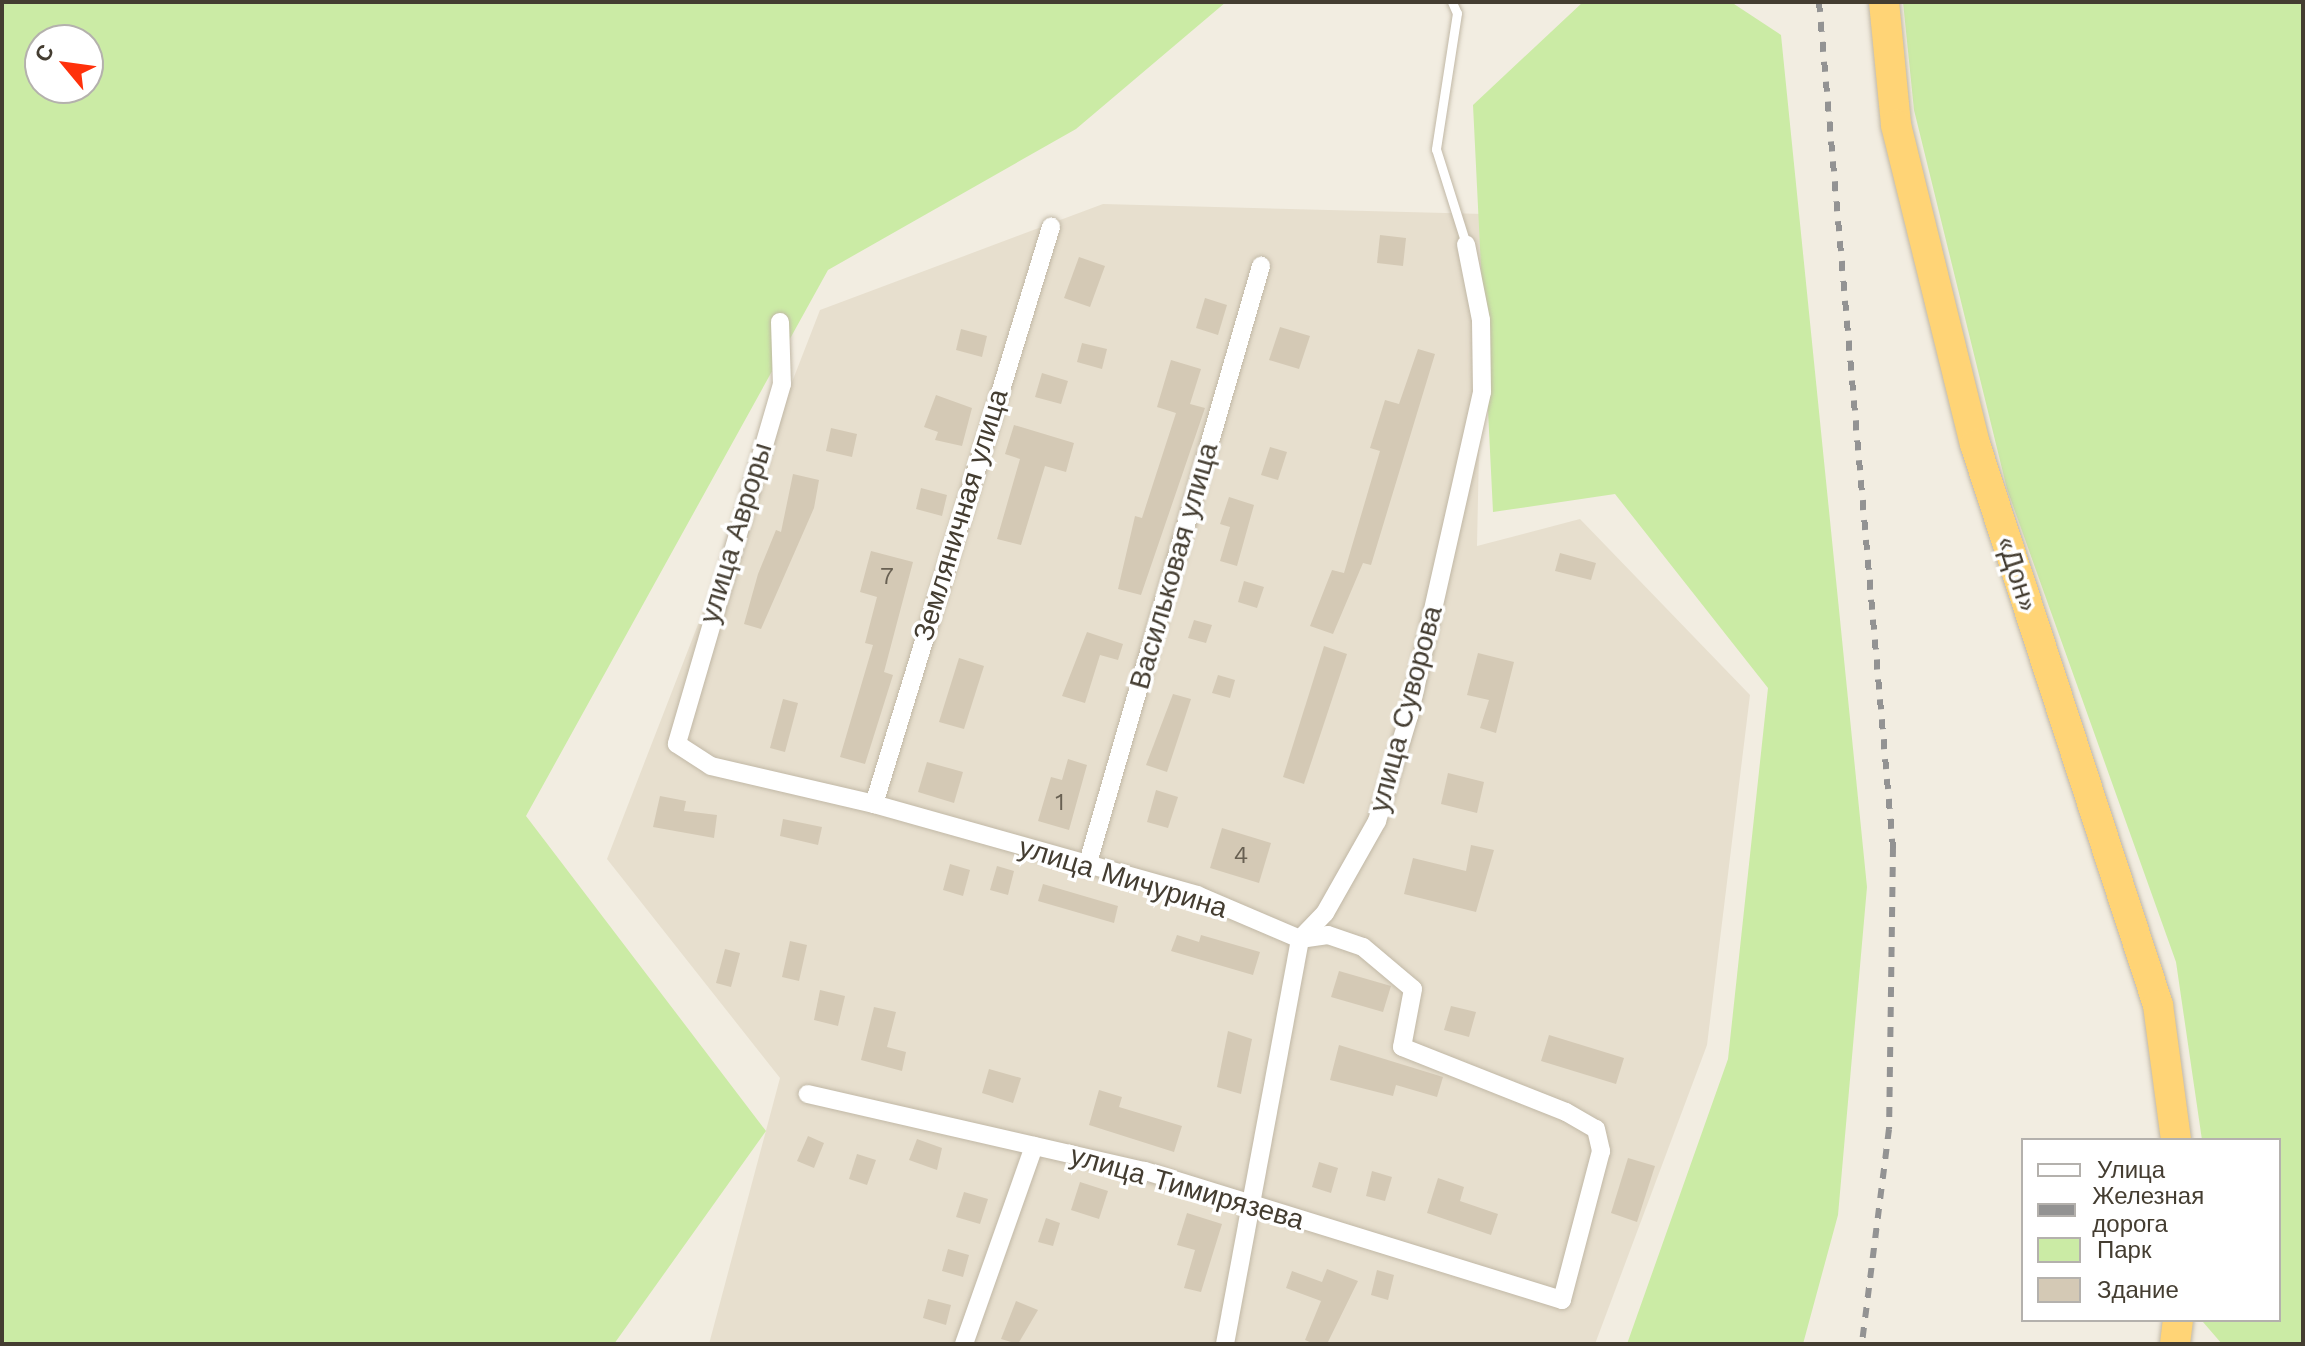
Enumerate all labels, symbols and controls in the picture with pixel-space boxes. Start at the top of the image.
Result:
north arrow [24,24,104,104]
text: С [30,40,59,66]
street label: Земляничная улица [907,385,1015,645]
street label: улица Авроры [693,439,779,627]
street label: Васильковая улица [1123,439,1225,693]
street label: «Дон» [1989,532,2045,616]
house number: 7 [880,563,894,591]
street label: улица Суворова [1362,602,1450,816]
house number: 1 [1055,789,1065,817]
street label: улица Мичурина [1015,830,1231,926]
house number: 4 [1234,842,1248,870]
legend [2021,1138,2281,1322]
street label: улица Тимирязева [1066,1139,1308,1237]
text: Улица [2097,1156,2165,1184]
text: Железная дорога [2092,1182,2204,1238]
text: Парк [2097,1236,2151,1264]
text: Здание [2097,1276,2179,1304]

